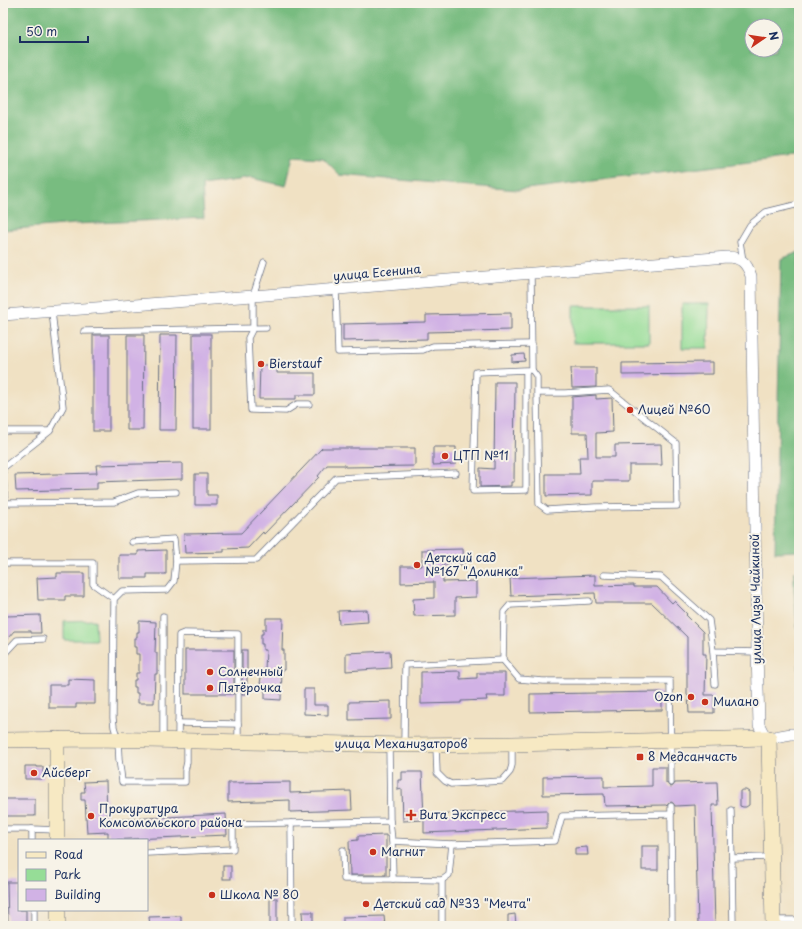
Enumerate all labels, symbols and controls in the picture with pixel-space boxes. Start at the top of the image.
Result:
scale bar [20,18,88,44]
north arrow [744,18,784,58]
text: 50 m [26,22,57,40]
text: N [765,29,784,42]
street label: улица Есенина [332,259,422,285]
place label: Bierstauf [269,354,323,372]
marker: Bierstauf [256,359,266,369]
place label: Лицей №60 [638,400,711,418]
marker: Лицей №60 [625,405,635,415]
place label: ЦТП №11 [453,446,509,464]
marker: ЦТП №11 [440,451,450,461]
street label: улица Лизы Чайкиной [745,534,765,665]
place label: Детский сад №167 "Долинка" [424,548,523,580]
marker: Детский сад №167 "Долинка" [412,560,422,570]
place label: Солнечный [218,662,283,680]
marker: Солнечный [205,667,215,677]
place label: Пятёрочка [218,678,282,696]
marker: Пятёрочка [205,683,215,693]
place label: Ozon [654,687,683,705]
marker: Ozon [686,692,696,702]
place label: Милано [713,692,759,710]
marker: Милано [700,697,710,707]
street label: улица Механизаторов [335,734,467,752]
place label: 8 Медсанчасть [648,747,737,765]
marker: 8 Медсанчасть [635,752,645,762]
place label: Айсберг [42,763,91,781]
marker: Айсберг [29,768,39,778]
place label: Прокуратура Комсомольского района [99,799,243,831]
place label: Вита Экспресс [419,805,506,823]
marker: Вита Экспресс [406,810,416,820]
marker: Прокуратура Комсомольского района [86,811,96,821]
legend [18,839,148,911]
place label: Магнит [381,842,426,860]
text: Road [54,845,83,863]
marker: Магнит [368,847,378,857]
text: Park [54,865,81,883]
text: Building [54,885,101,903]
place label: Школа № 80 [220,885,299,903]
marker: Школа № 80 [207,890,217,900]
place label: Детский сад №33 "Мечта" [373,894,531,912]
marker: Детский сад №33 "Мечта" [361,899,371,909]

